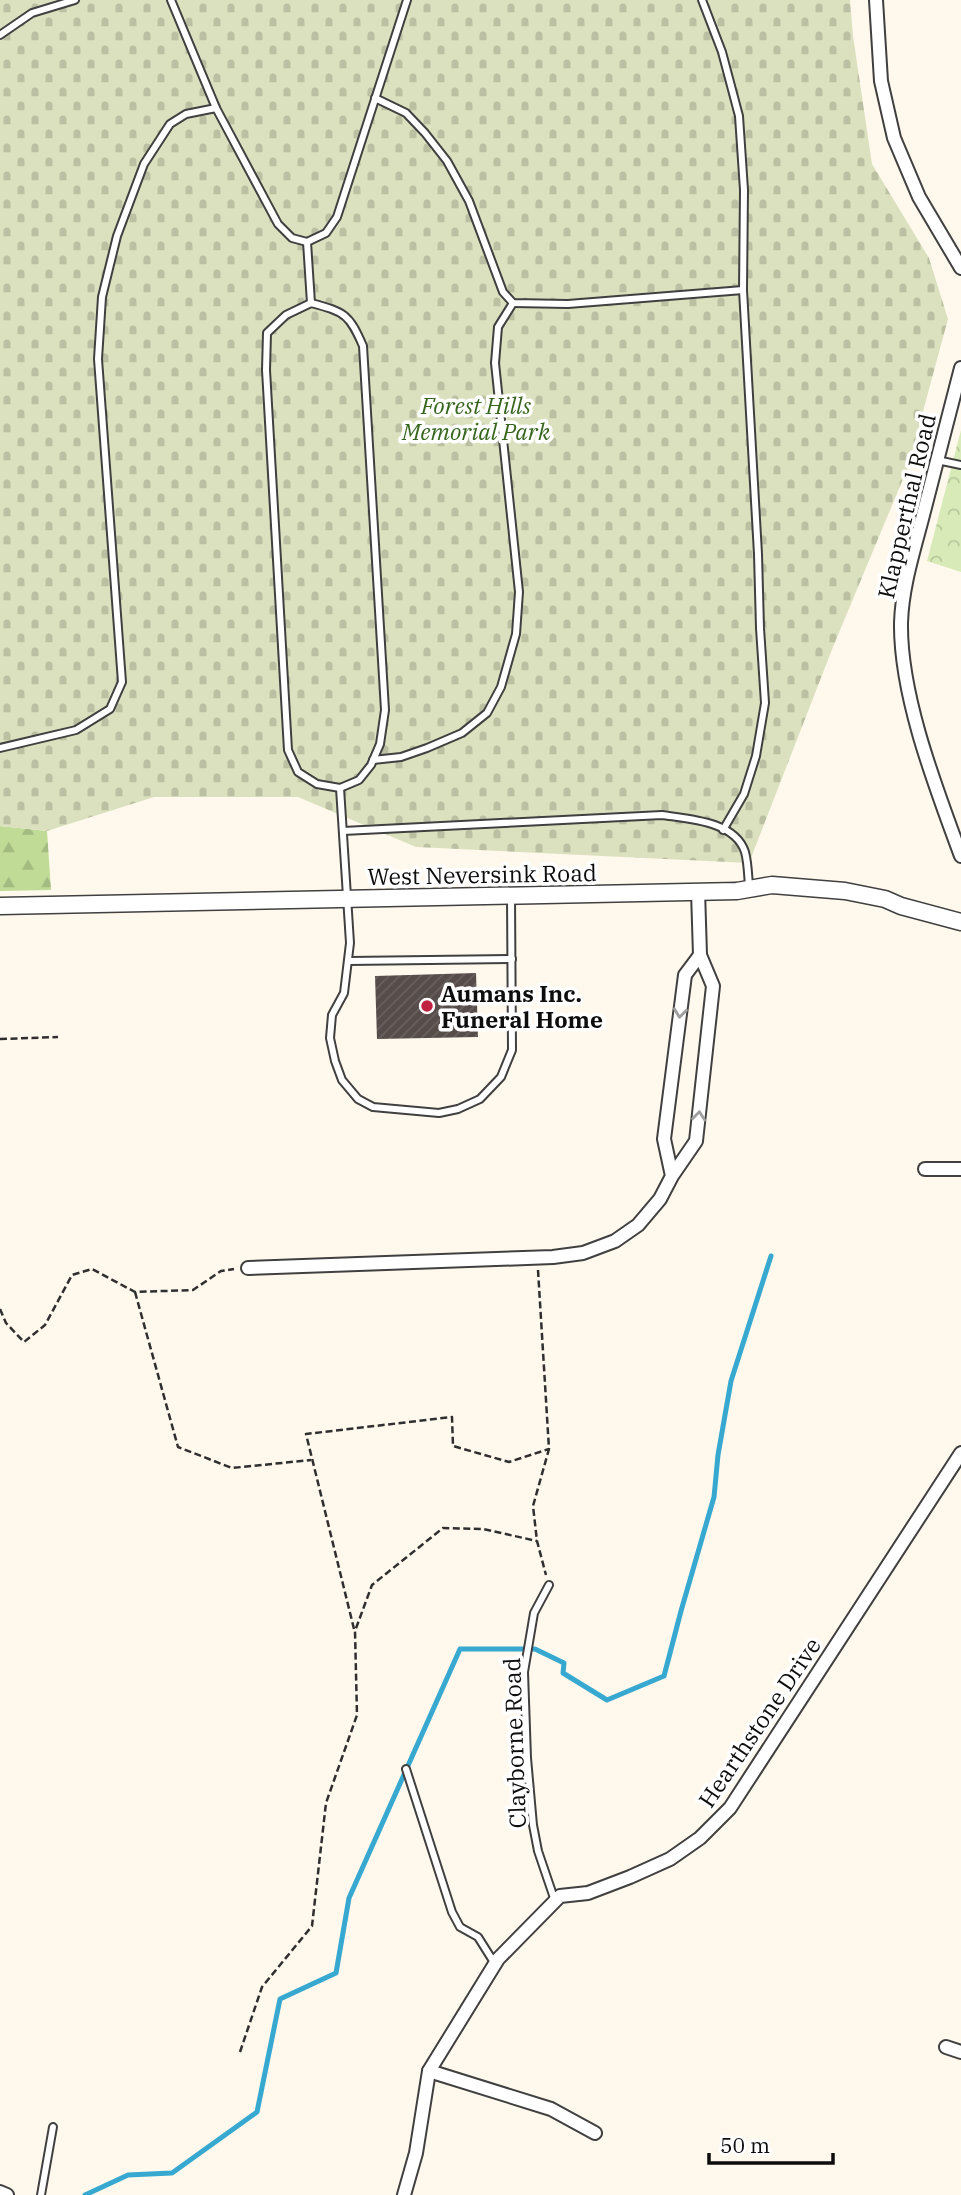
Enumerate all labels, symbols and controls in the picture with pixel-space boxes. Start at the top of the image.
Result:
park label: Forest Hills Memorial Park [401,390,551,446]
street label: Klapperthal Road [870,411,942,601]
street label: West Neversink Road [367,857,597,891]
place label: Aumans Inc. Funeral Home [441,978,603,1034]
marker: Aumans Inc. Funeral Home [419,998,435,1014]
one-way arrow [672,1008,687,1019]
one-way arrow [691,1110,706,1121]
street label: Hearthstone Drive [691,1631,827,1813]
street label: Clayborne Road [496,1657,532,1829]
scale bar [709,2122,833,2166]
text: 50 m [720,2131,770,2159]

